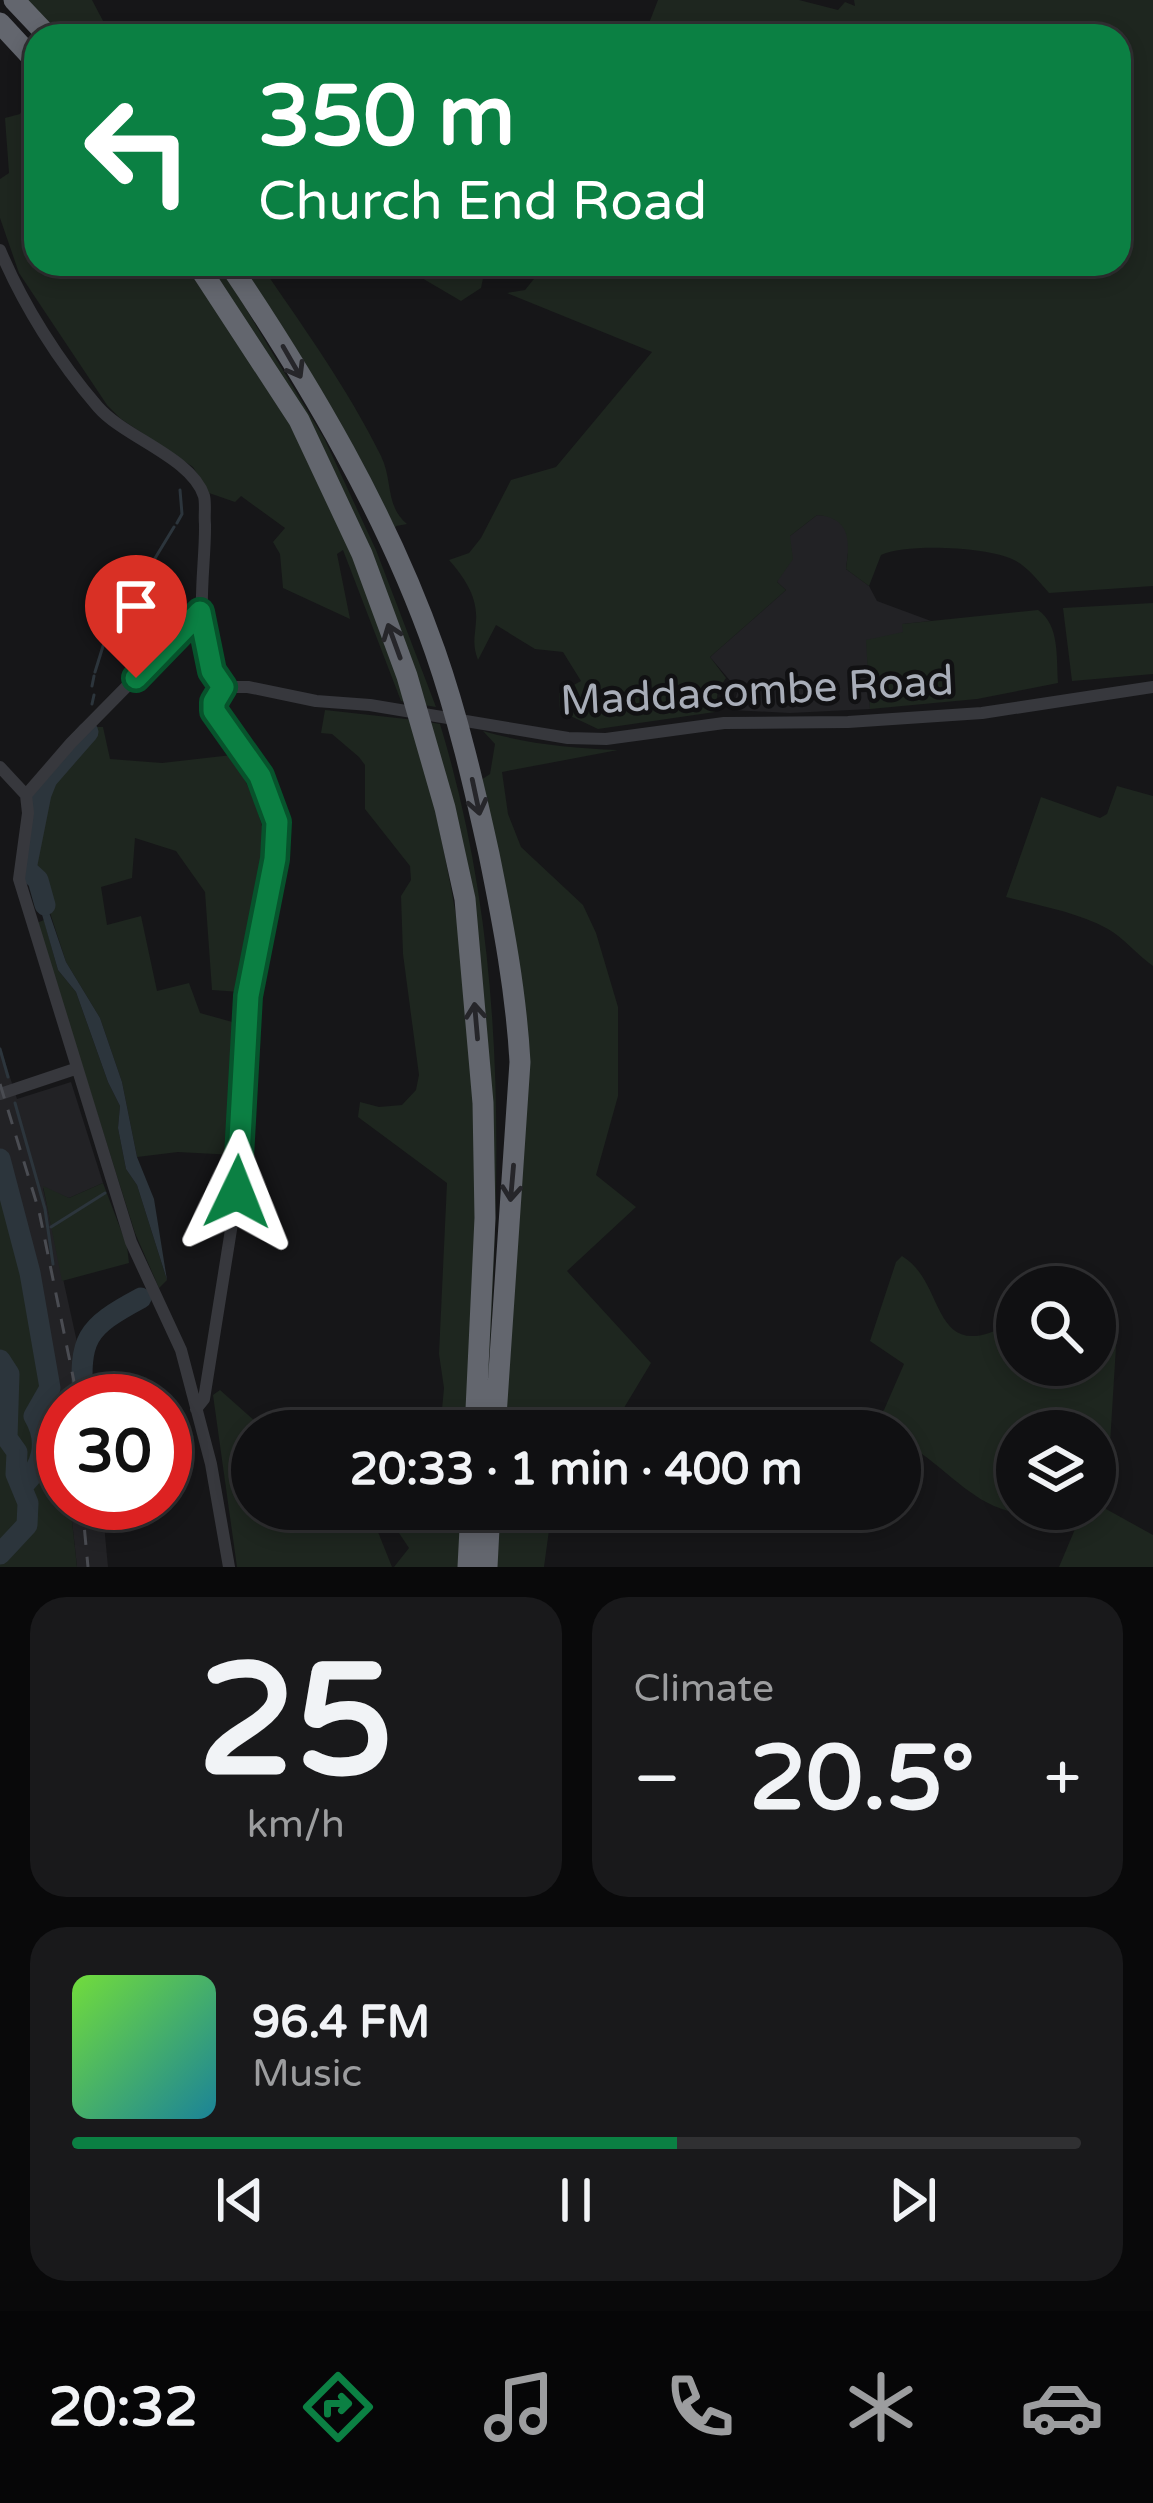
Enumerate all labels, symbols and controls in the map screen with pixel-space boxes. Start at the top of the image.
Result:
text: 350 m [258,67,515,168]
icon: left [60,72,216,228]
text: Church End Road [258,169,707,234]
one-way arrow [281,344,305,379]
pin [85,555,187,678]
icon: arrive [103,573,169,639]
one-way arrow [382,623,404,660]
street label: Maddacombe Road [559,655,955,727]
one-way arrow [466,777,489,815]
one-way arrow [464,1002,487,1041]
position arrow [174,1129,300,1255]
one-way arrow [500,1162,523,1201]
map controls [996,1266,1116,1530]
button: search [996,1266,1116,1386]
speed limit sign: 30 [36,1374,192,1530]
button: layers [996,1410,1116,1530]
text: 20:33 · 1 min · 400 m [350,1443,802,1497]
text: 25 [198,1629,394,1817]
text: Climate [634,1665,774,1712]
text: 20.5° [750,1725,975,1834]
text: − [634,1739,681,1819]
text: + [1044,1739,1081,1819]
text: km/h [247,1801,345,1848]
text: 96.4 FM [252,1996,430,2050]
text: Music [252,2050,362,2097]
icon: previous [207,2167,273,2233]
icon: pause [543,2167,609,2233]
icon: next [880,2167,946,2233]
icon: directions [296,2365,380,2449]
icon: music [477,2365,561,2449]
icon: phone [658,2365,742,2449]
icon: climate [839,2365,923,2449]
icon: car [1020,2365,1104,2449]
text: 20:32 [49,2375,198,2440]

